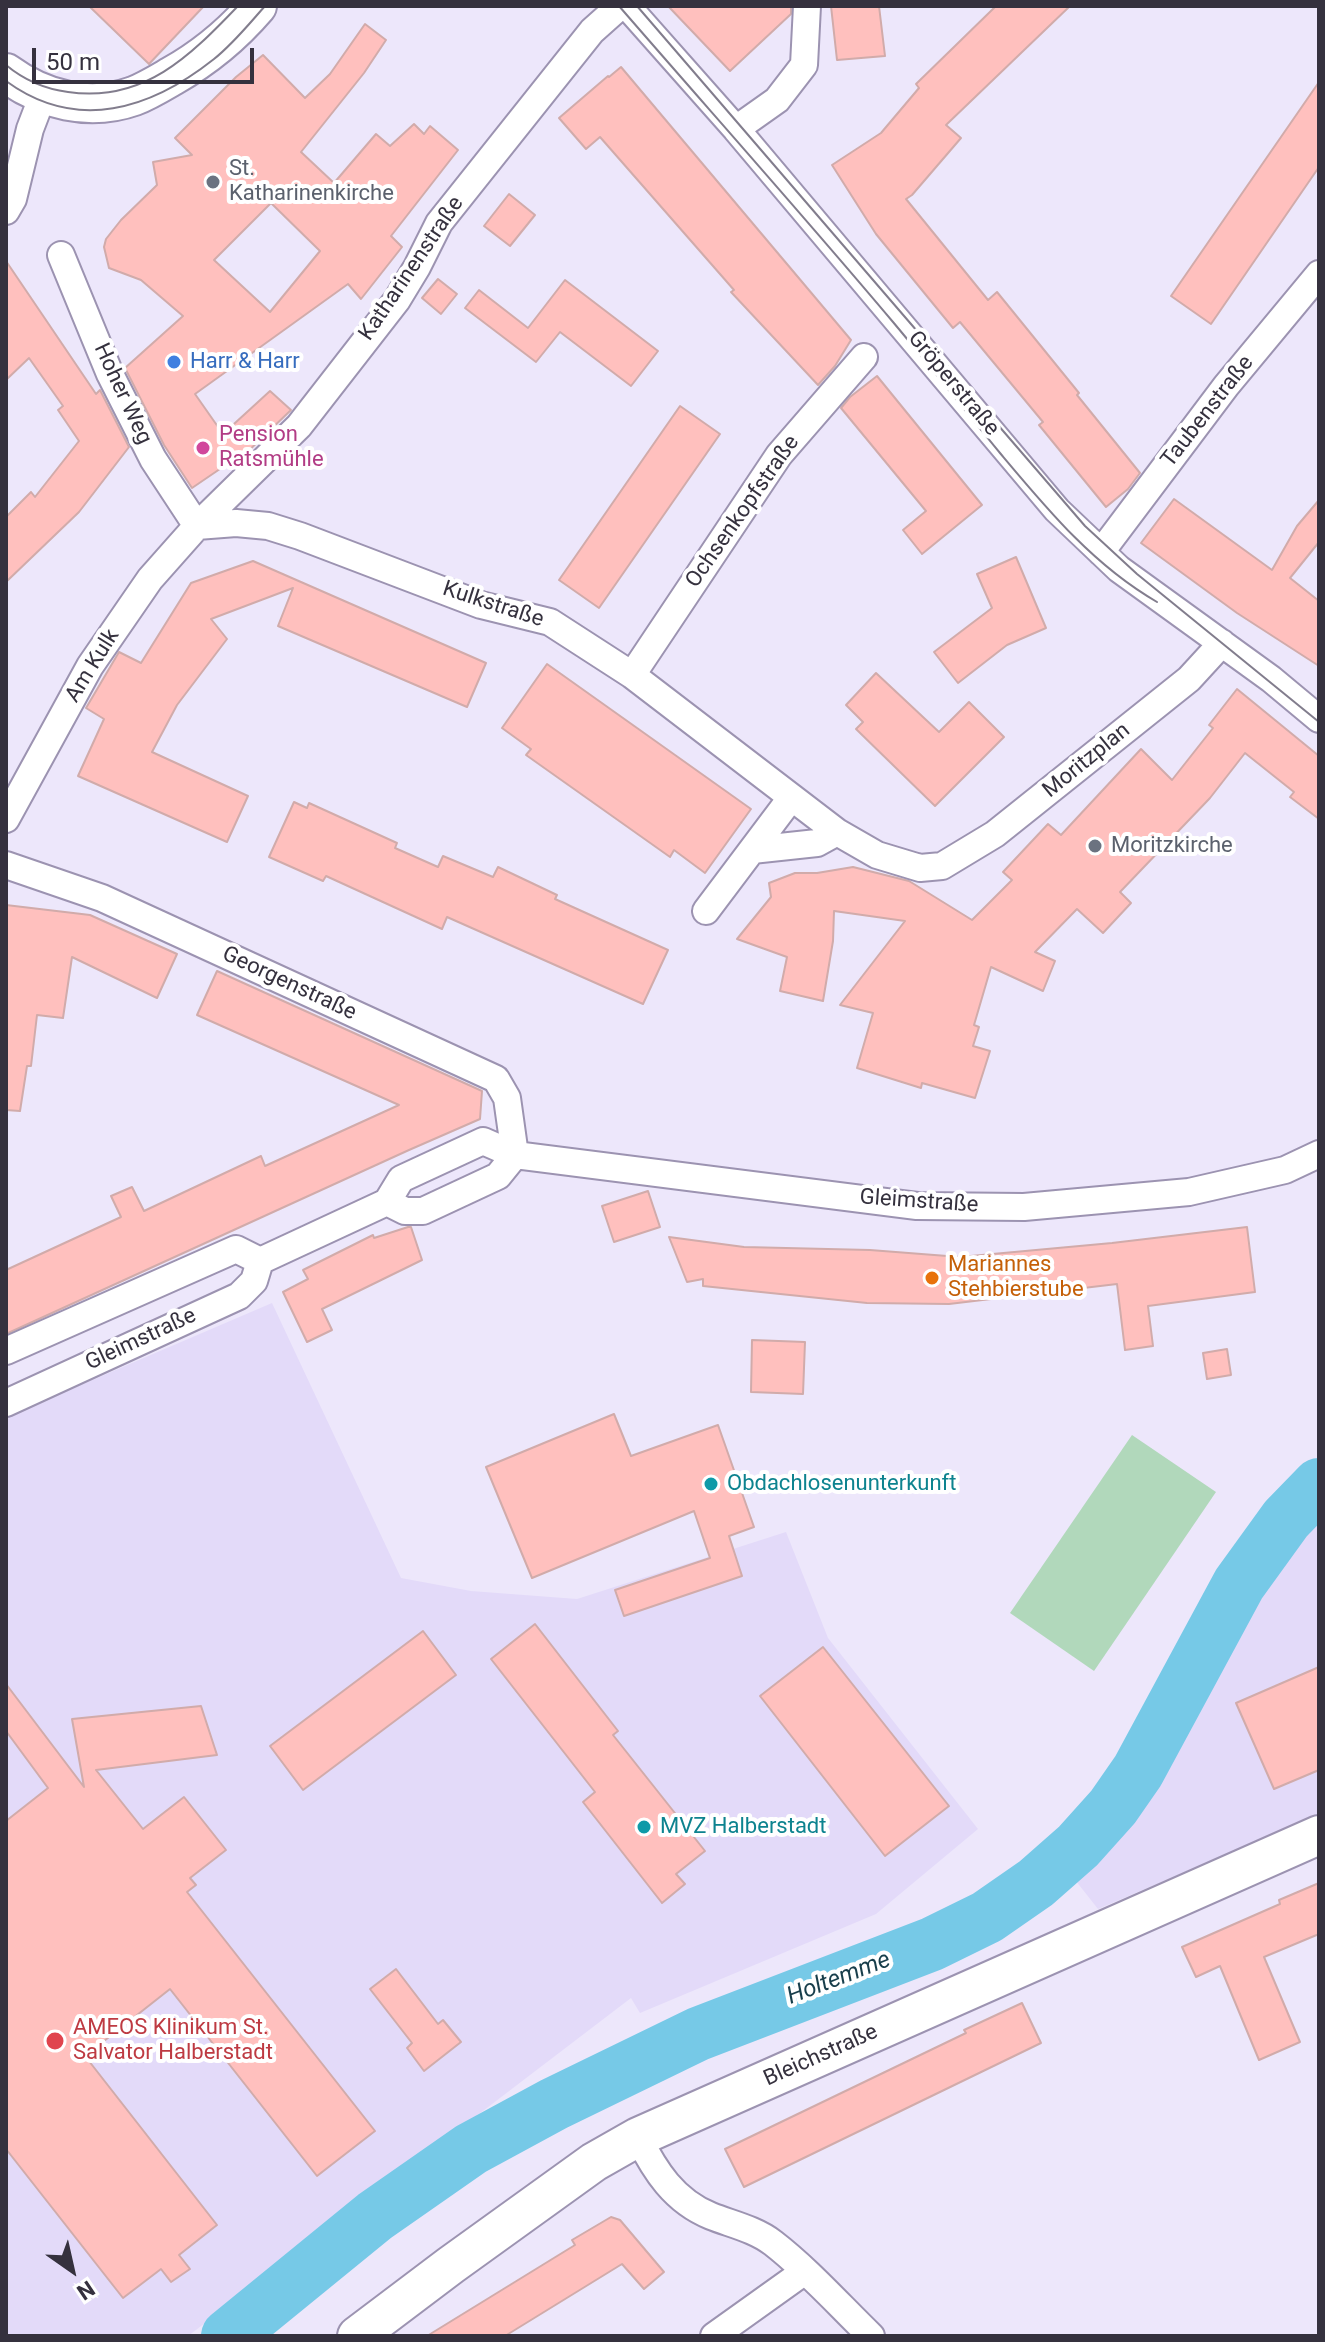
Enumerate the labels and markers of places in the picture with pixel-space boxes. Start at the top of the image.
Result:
place label: St. Katharinenkirche [229,156,394,208]
marker: St. Katharinenkirche [204,173,222,191]
place label: Harr & Harr [190,349,300,375]
marker: Harr & Harr [165,353,183,371]
place label: Pension Ratsmühle [219,422,324,474]
marker: Pension Ratsmühle [194,439,212,457]
place label: Moritzkirche [1111,833,1233,859]
marker: Moritzkirche [1086,837,1104,855]
place label: Mariannes Stehbierstube [948,1252,1084,1304]
marker: Mariannes Stehbierstube [923,1269,941,1287]
place label: Obdachlosenunterkunft [727,1471,956,1497]
marker: Obdachlosenunterkunft [702,1475,720,1493]
place label: MVZ Halberstadt [660,1814,826,1840]
marker: MVZ Halberstadt [635,1818,653,1836]
place label: AMEOS Klinikum St. Salvator Halberstadt [73,2015,273,2066]
marker: AMEOS Klinikum St. Salvator Halberstadt [44,2030,66,2052]

